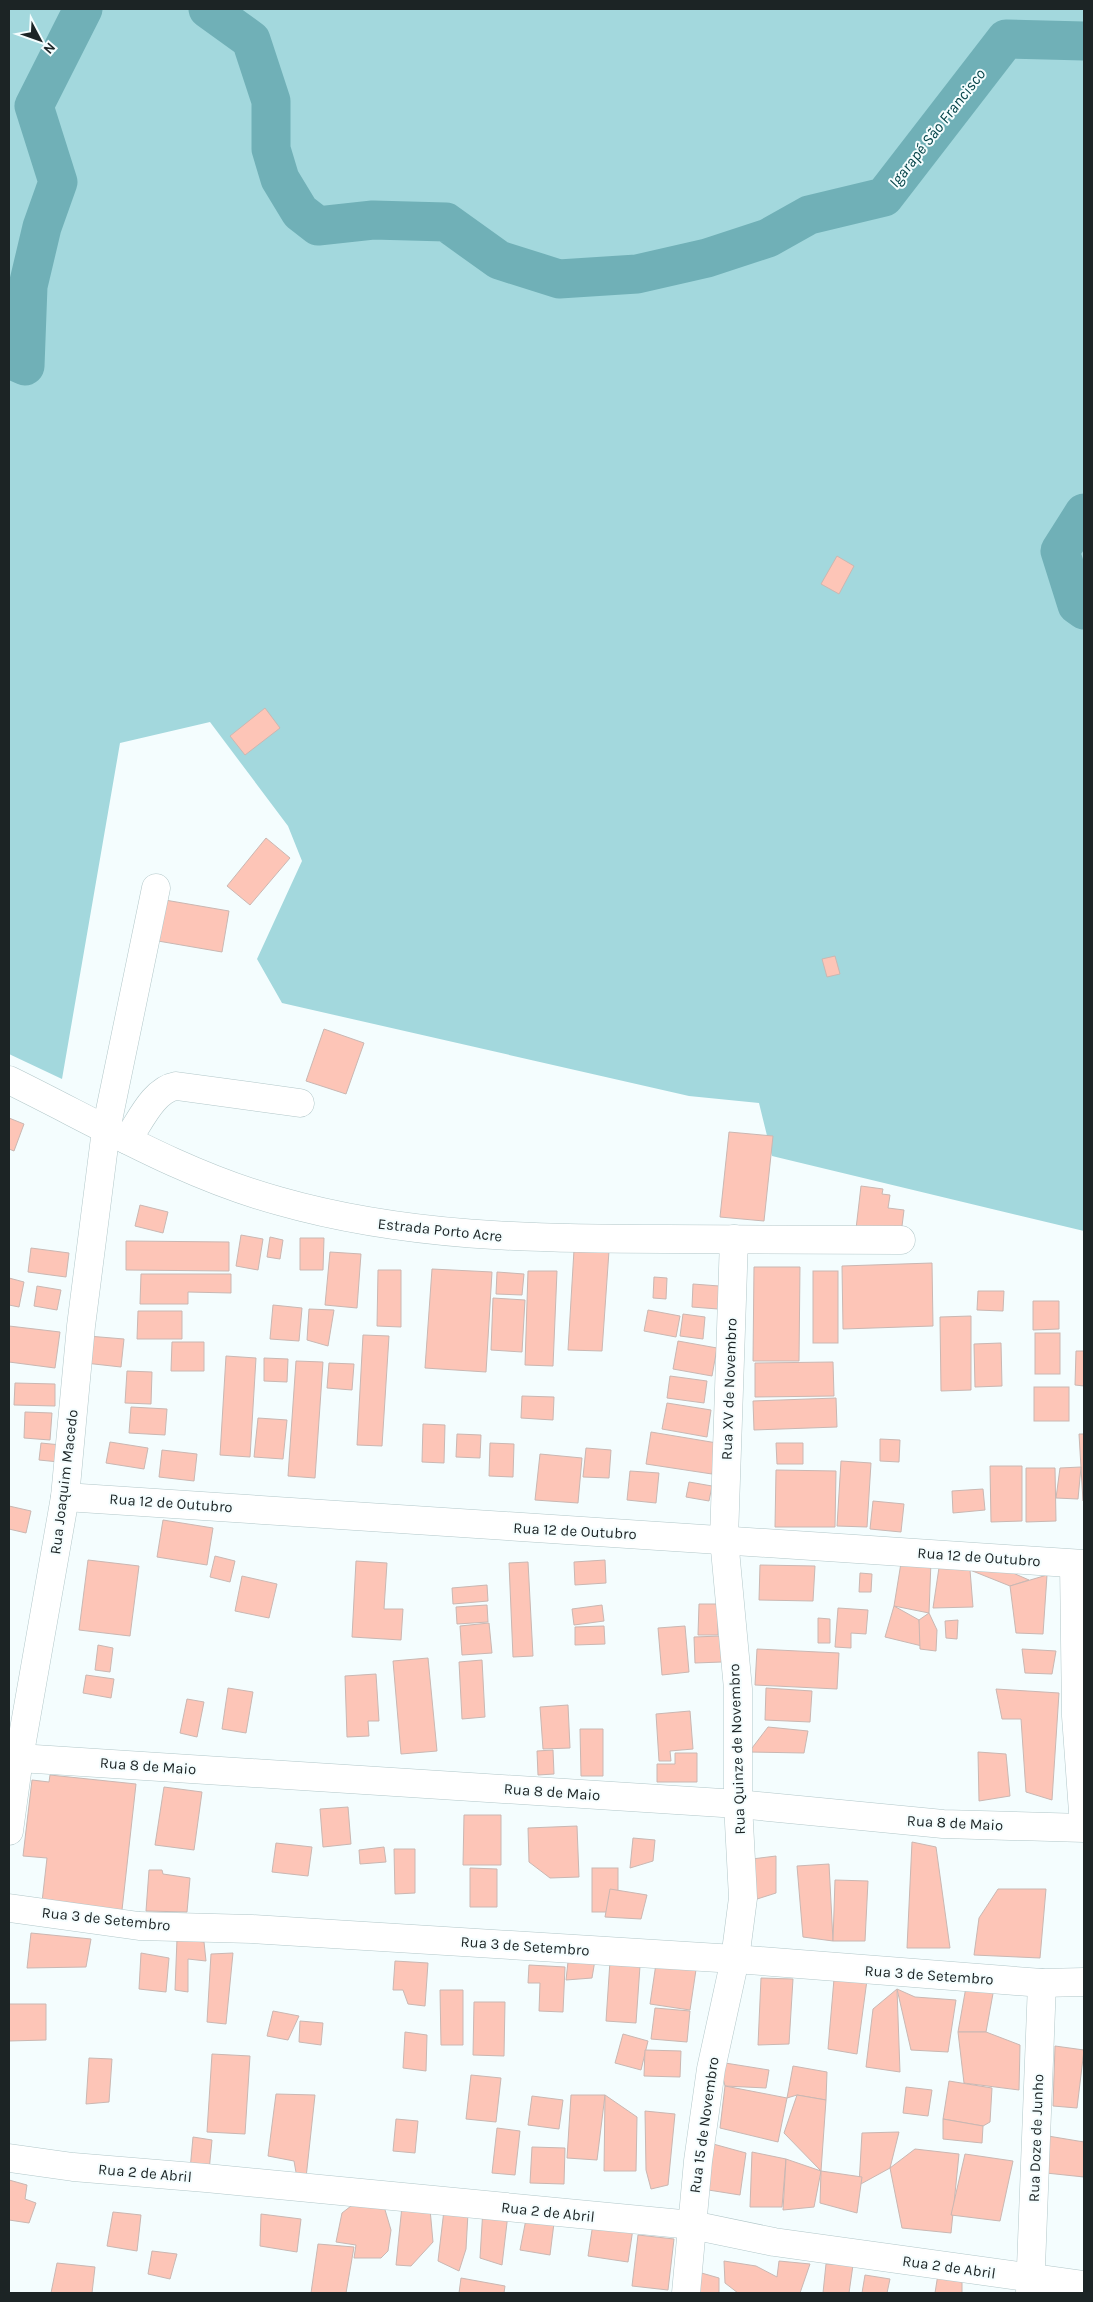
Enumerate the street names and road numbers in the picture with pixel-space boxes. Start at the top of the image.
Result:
street label: Estrada Porto Acre [377,1215,503,1245]
street label: Rua XV de Novembro [718,1318,740,1460]
street label: Rua Joaquim Macedo [46,1408,82,1556]
street label: Rua 12 de Outubro [109,1490,233,1516]
street label: Rua 12 de Outubro [513,1519,637,1543]
street label: Rua 12 de Outubro [917,1544,1041,1570]
street label: Rua Quinze de Novembro [725,1663,749,1835]
street label: Rua 8 de Maio [99,1754,197,1778]
street label: Rua 8 de Maio [503,1780,601,1804]
street label: Rua 8 de Maio [906,1811,1004,1835]
street label: Rua 3 de Setembro [41,1903,171,1935]
street label: Rua 3 de Setembro [460,1933,590,1959]
street label: Rua 3 de Setembro [864,1962,994,1988]
street label: Rua 15 de Novembro [686,2056,722,2194]
street label: Rua Doze de Junho [1025,2074,1047,2202]
street label: Rua 2 de Abril [97,2160,193,2186]
street label: Rua 2 de Abril [500,2198,596,2226]
street label: Rua 2 de Abril [901,2252,997,2282]

